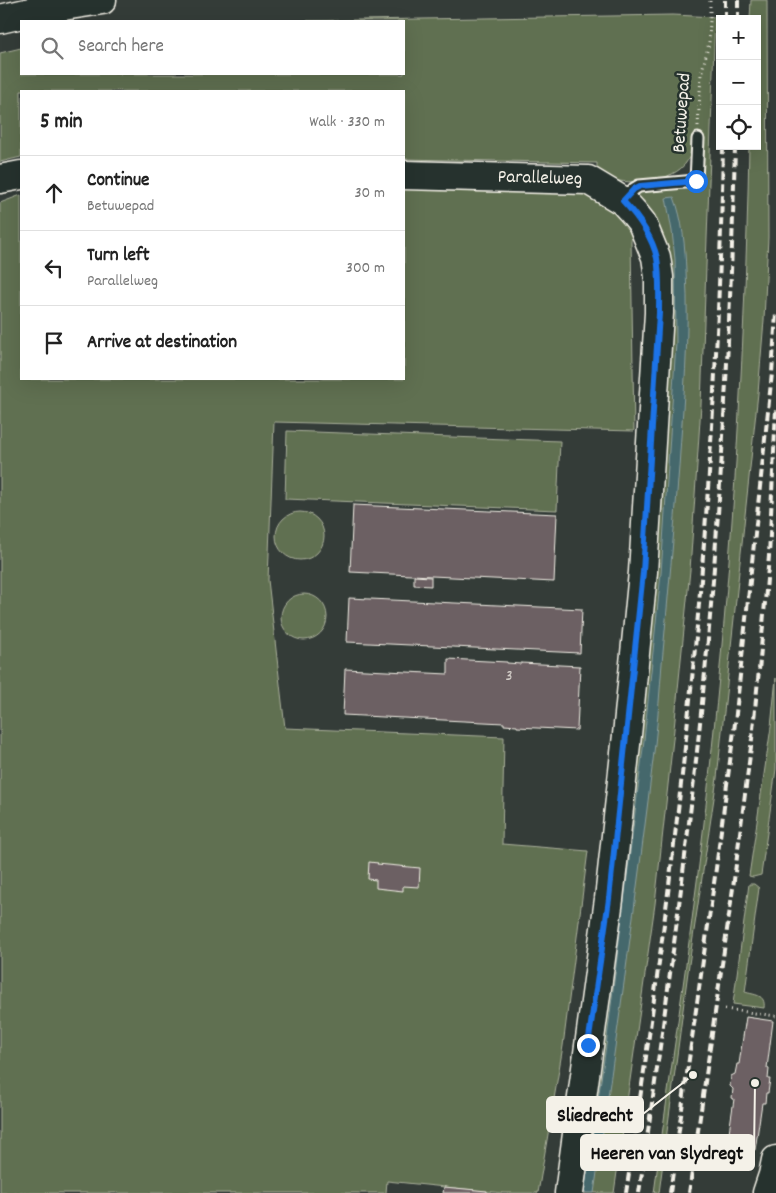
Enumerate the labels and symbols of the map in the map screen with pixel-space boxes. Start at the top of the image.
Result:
street label: Betuwepad [667,72,699,154]
street label: Parallelweg [497,164,583,193]
route start [685,170,708,193]
house number: 3 [505,665,513,688]
route end [577,1034,600,1057]
callout: Sliedrecht [547,1097,643,1132]
text: Sliedrecht [557,1103,634,1131]
callout: Heeren van Slydregt [581,1135,754,1170]
text: Heeren van Slydregt [591,1141,744,1169]

